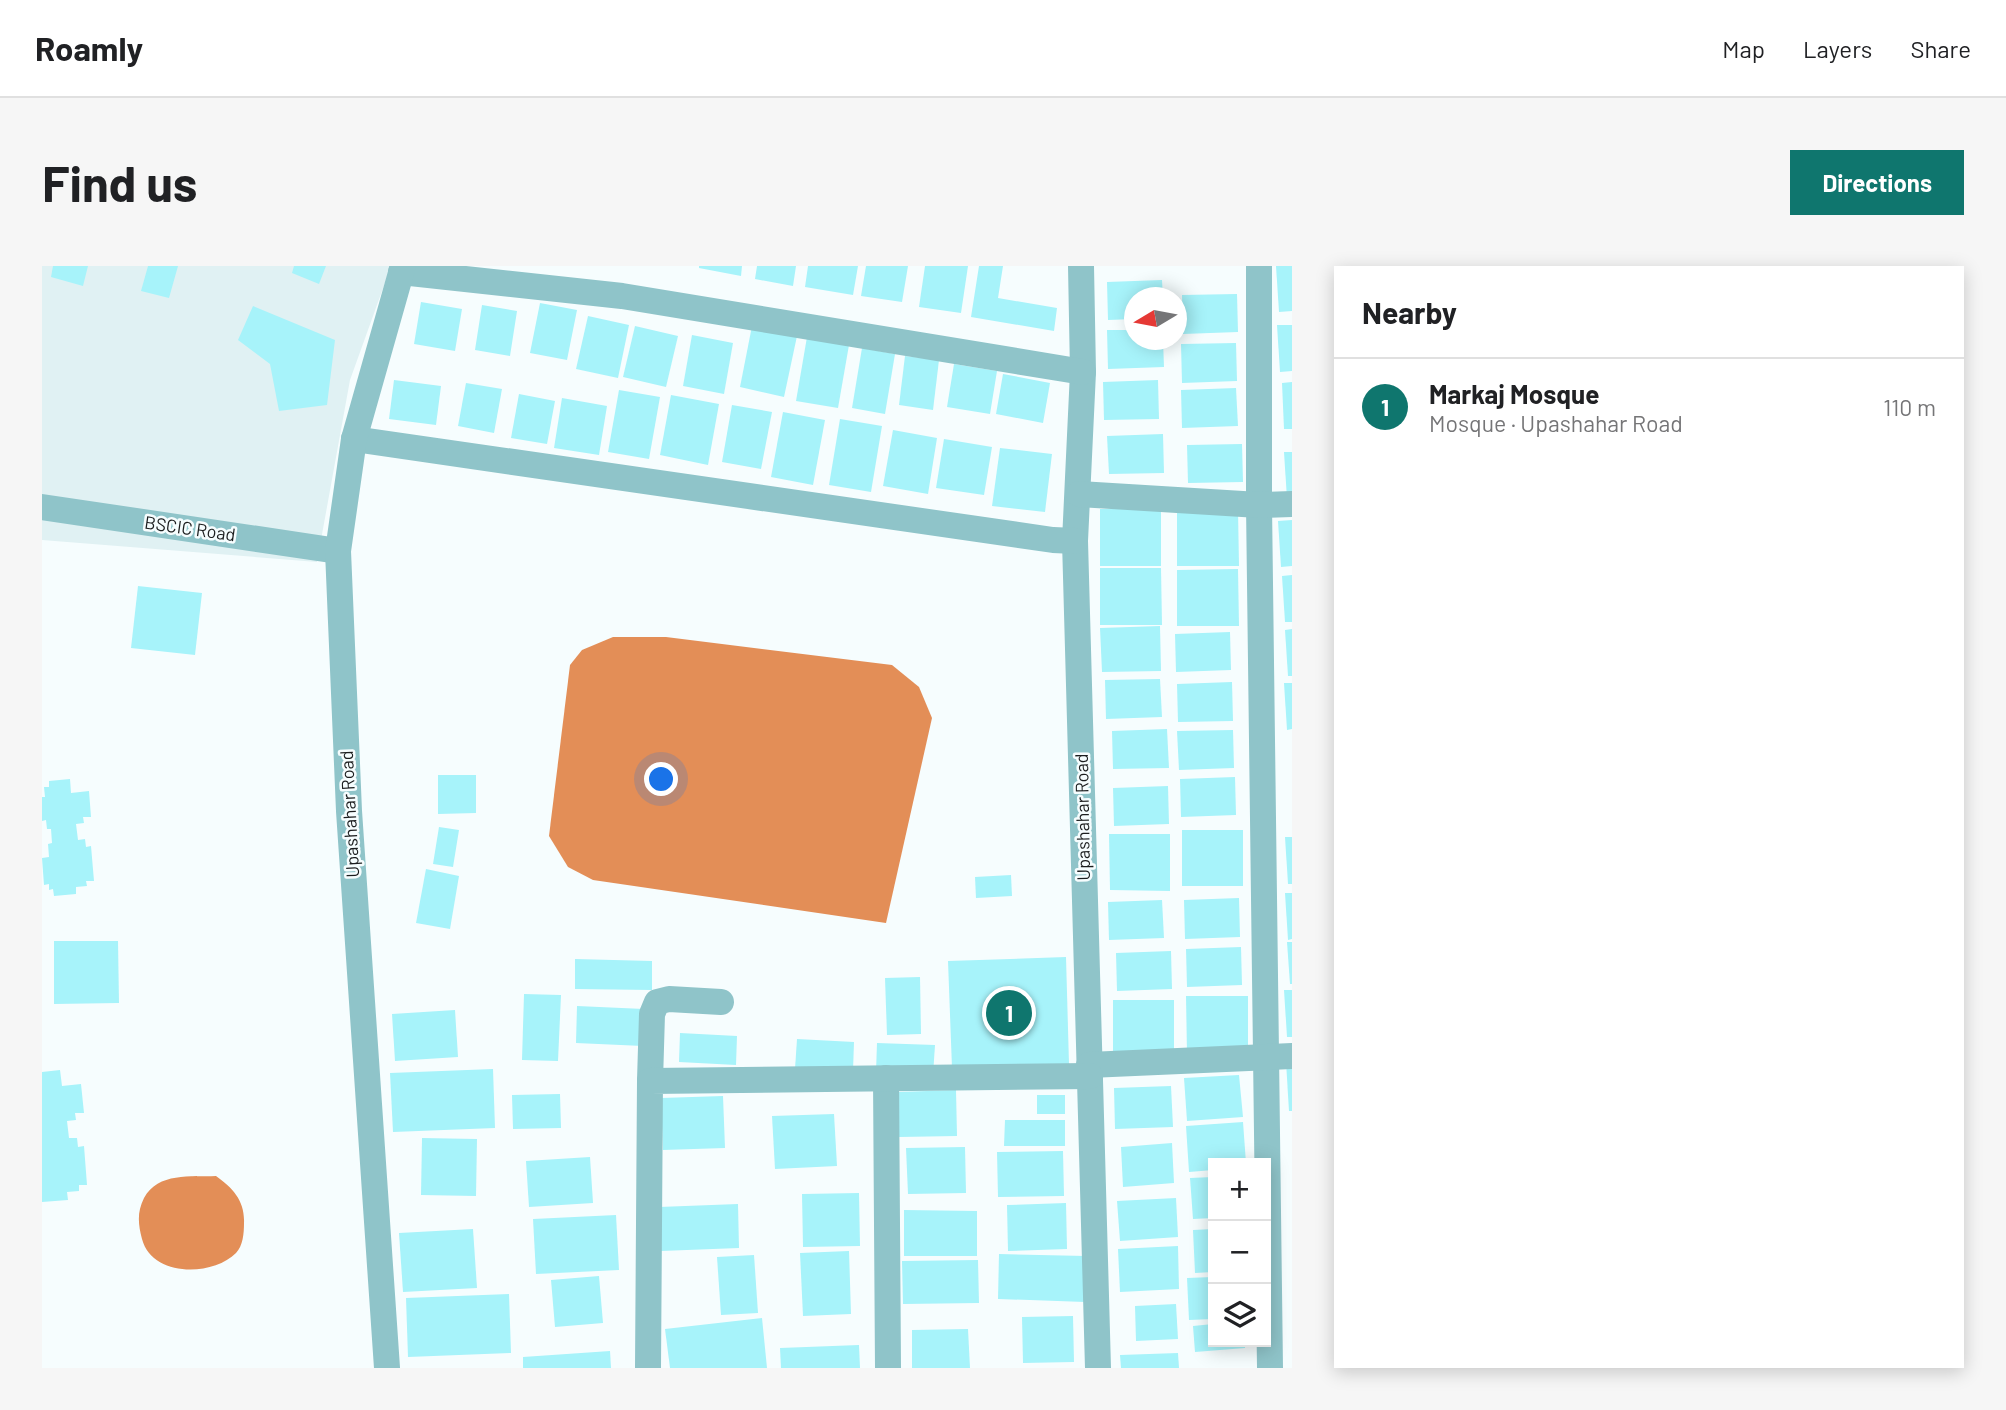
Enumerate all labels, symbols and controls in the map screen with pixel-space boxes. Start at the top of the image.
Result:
text: Roamly [35,28,143,68]
text: Map [1722,34,1765,63]
text: Layers [1803,34,1872,63]
text: Share [1910,34,1971,63]
button: Directions [1790,150,1964,215]
text: Find us [42,153,197,212]
north arrow [1124,287,1187,350]
text: Nearby [1362,294,1457,330]
text: Markaj Mosque [1429,378,1599,409]
text: 1 [1381,393,1389,421]
text: 110 m [1883,393,1936,421]
text: Mosque · Upashahar Road [1429,409,1683,437]
street label: BSCIC Road [143,511,237,545]
street label: Upashahar Road [335,750,363,878]
street label: Upashahar Road [1070,753,1094,881]
your location [644,762,678,796]
pin: 1 [986,987,1032,1039]
map controls [1208,1158,1271,1347]
button: + [1208,1158,1271,1221]
button: − [1208,1221,1271,1284]
button: layers [1208,1284,1271,1347]

